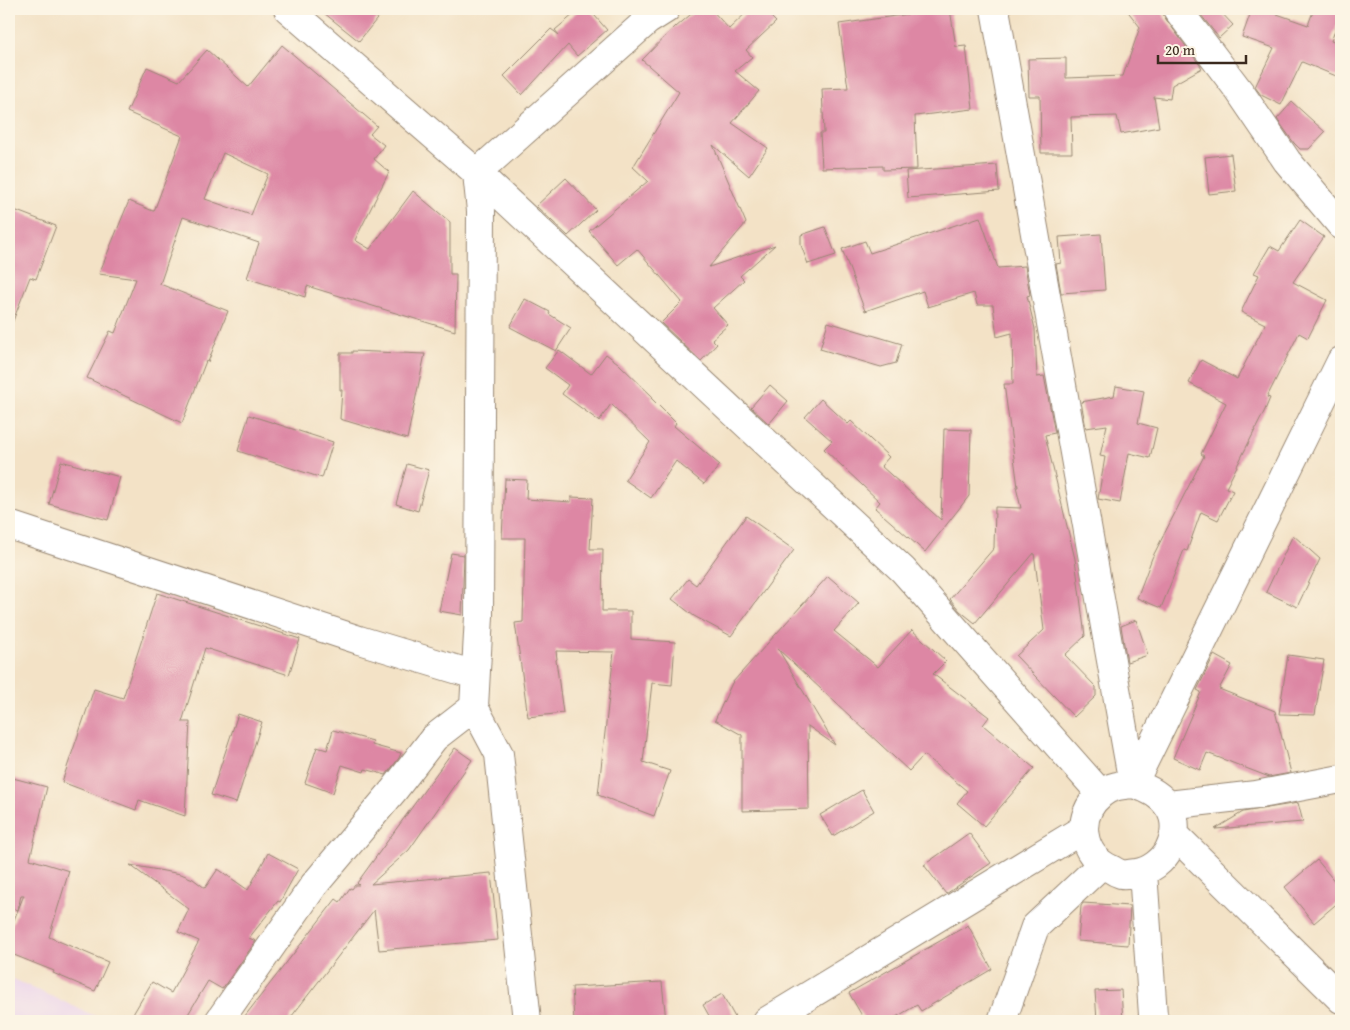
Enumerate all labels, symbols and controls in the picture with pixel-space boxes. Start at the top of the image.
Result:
scale bar [1158,32,1245,64]
text: 20 m [1165,39,1196,60]

